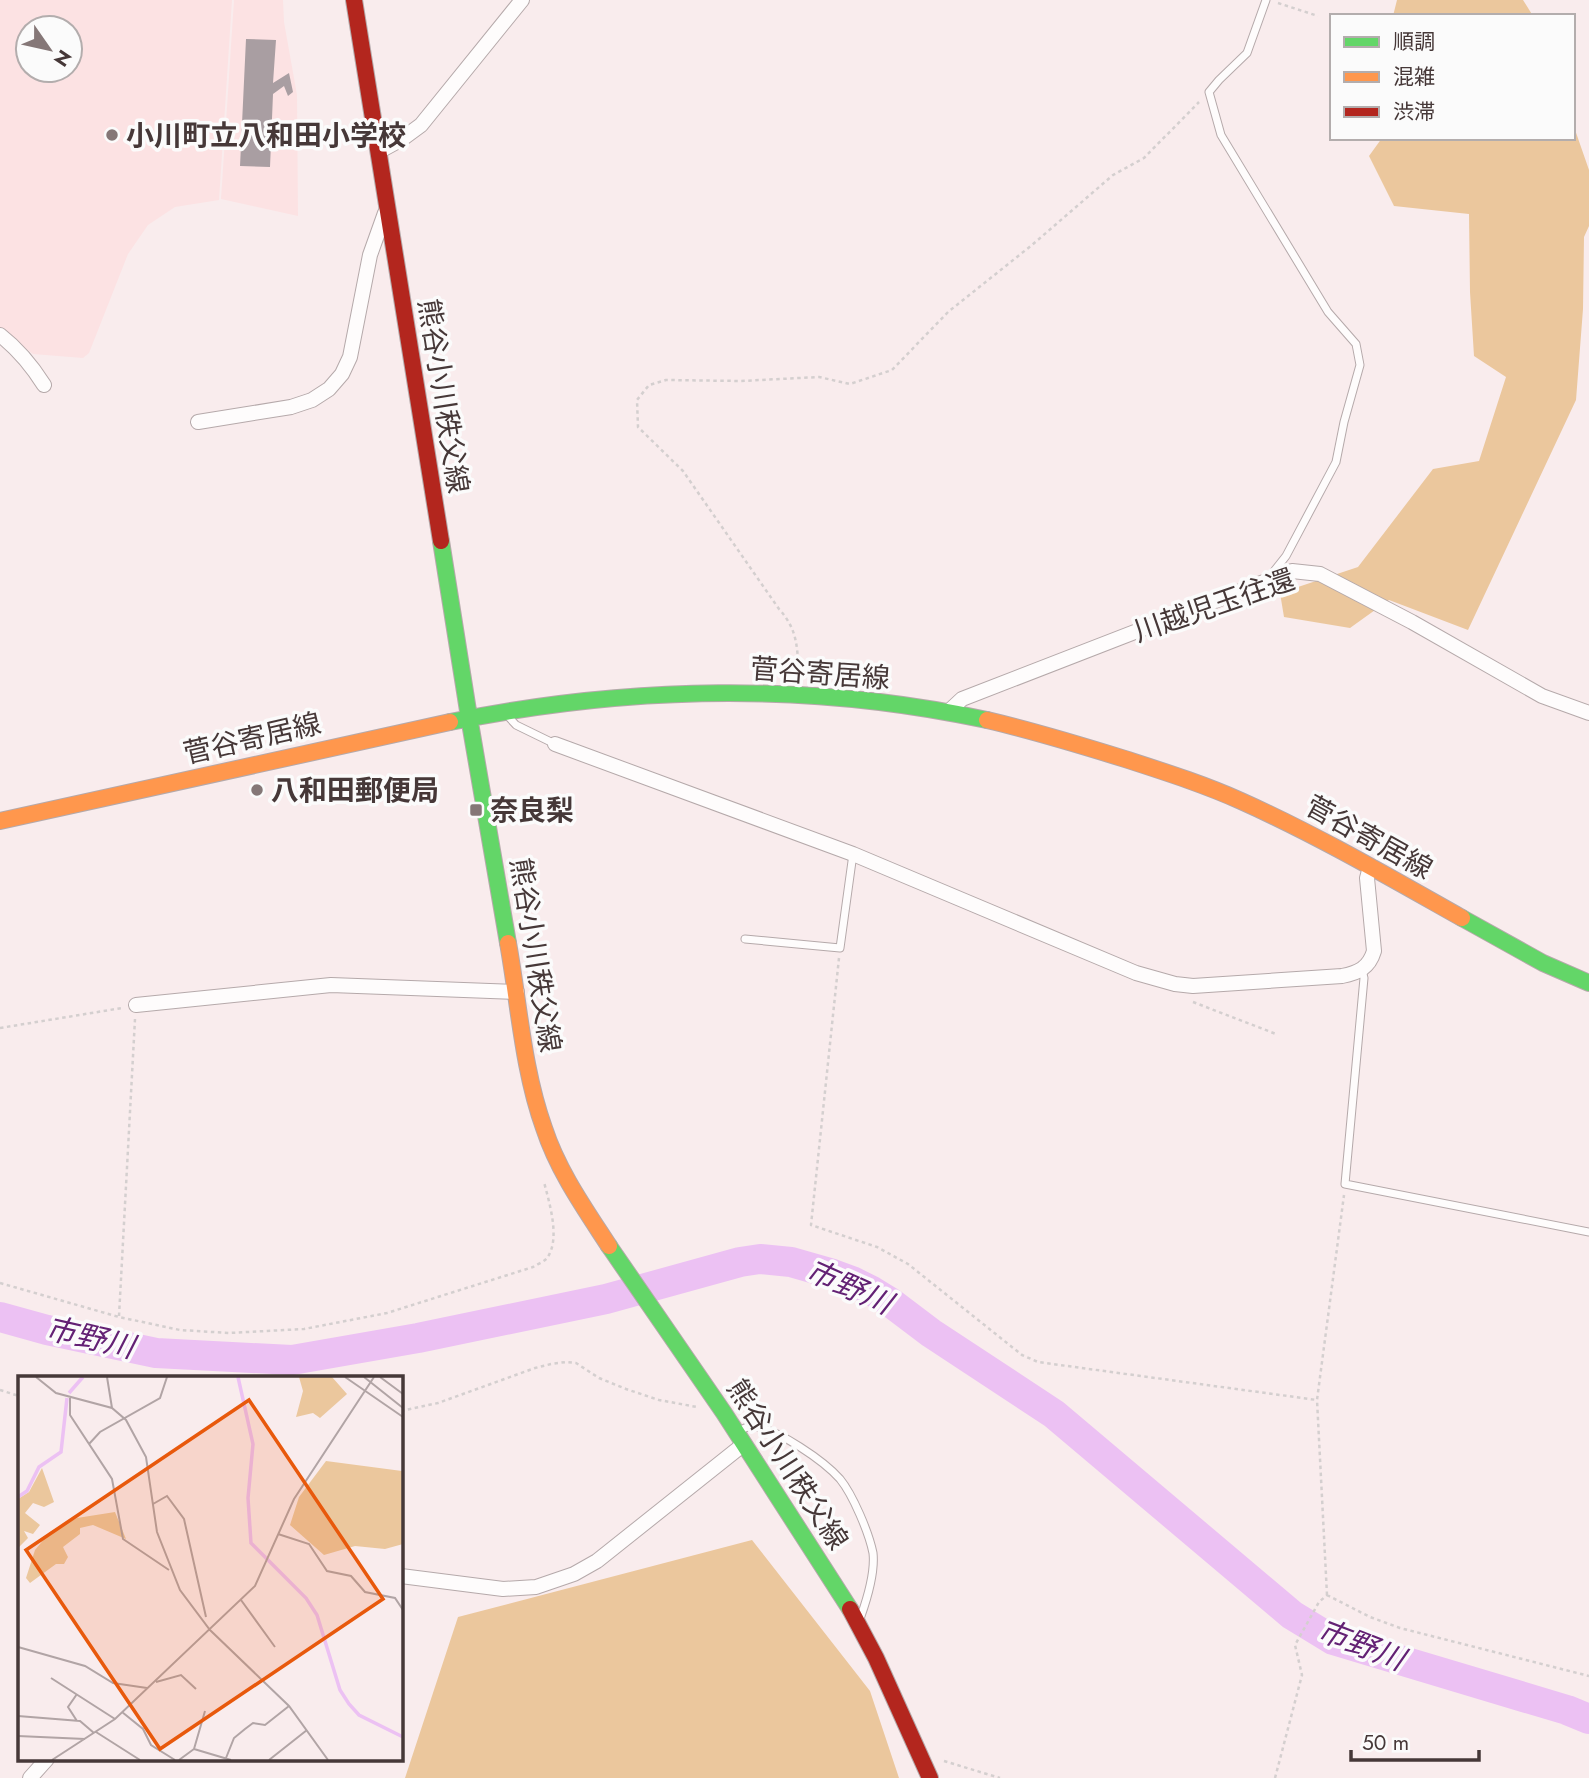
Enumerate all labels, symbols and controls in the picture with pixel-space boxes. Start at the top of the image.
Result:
north arrow [14,14,84,84]
legend [1330,14,1575,140]
text: 順調 [1393,27,1435,57]
text: N [47,44,78,72]
text: 混雑 [1393,62,1435,92]
text: 渋滞 [1393,97,1435,127]
place label: 小川町立八和田小学校 [126,115,406,156]
marker: 小川町立八和田小学校 [104,127,120,143]
street label: 熊谷小川秩父線 [408,296,479,496]
street label: 川越児玉往還 [1128,559,1300,652]
street label: 菅谷寄居線 [749,648,891,699]
street label: 菅谷寄居線 [179,703,325,774]
place label: 八和田郵便局 [271,770,439,811]
marker: 八和田郵便局 [249,782,265,798]
street label: 菅谷寄居線 [1298,786,1440,889]
place label: 奈良梨 [490,790,574,831]
marker: 奈良梨 [468,802,484,818]
street label: 熊谷小川秩父線 [500,855,571,1055]
water label: 市野川 [799,1249,902,1326]
water label: 市野川 [41,1306,142,1369]
street label: 熊谷小川秩父線 [717,1371,858,1558]
inset map [18,1376,402,1760]
water label: 市野川 [1311,1608,1414,1682]
scale bar [1351,1718,1479,1762]
text: 50 m [1362,1728,1409,1758]

